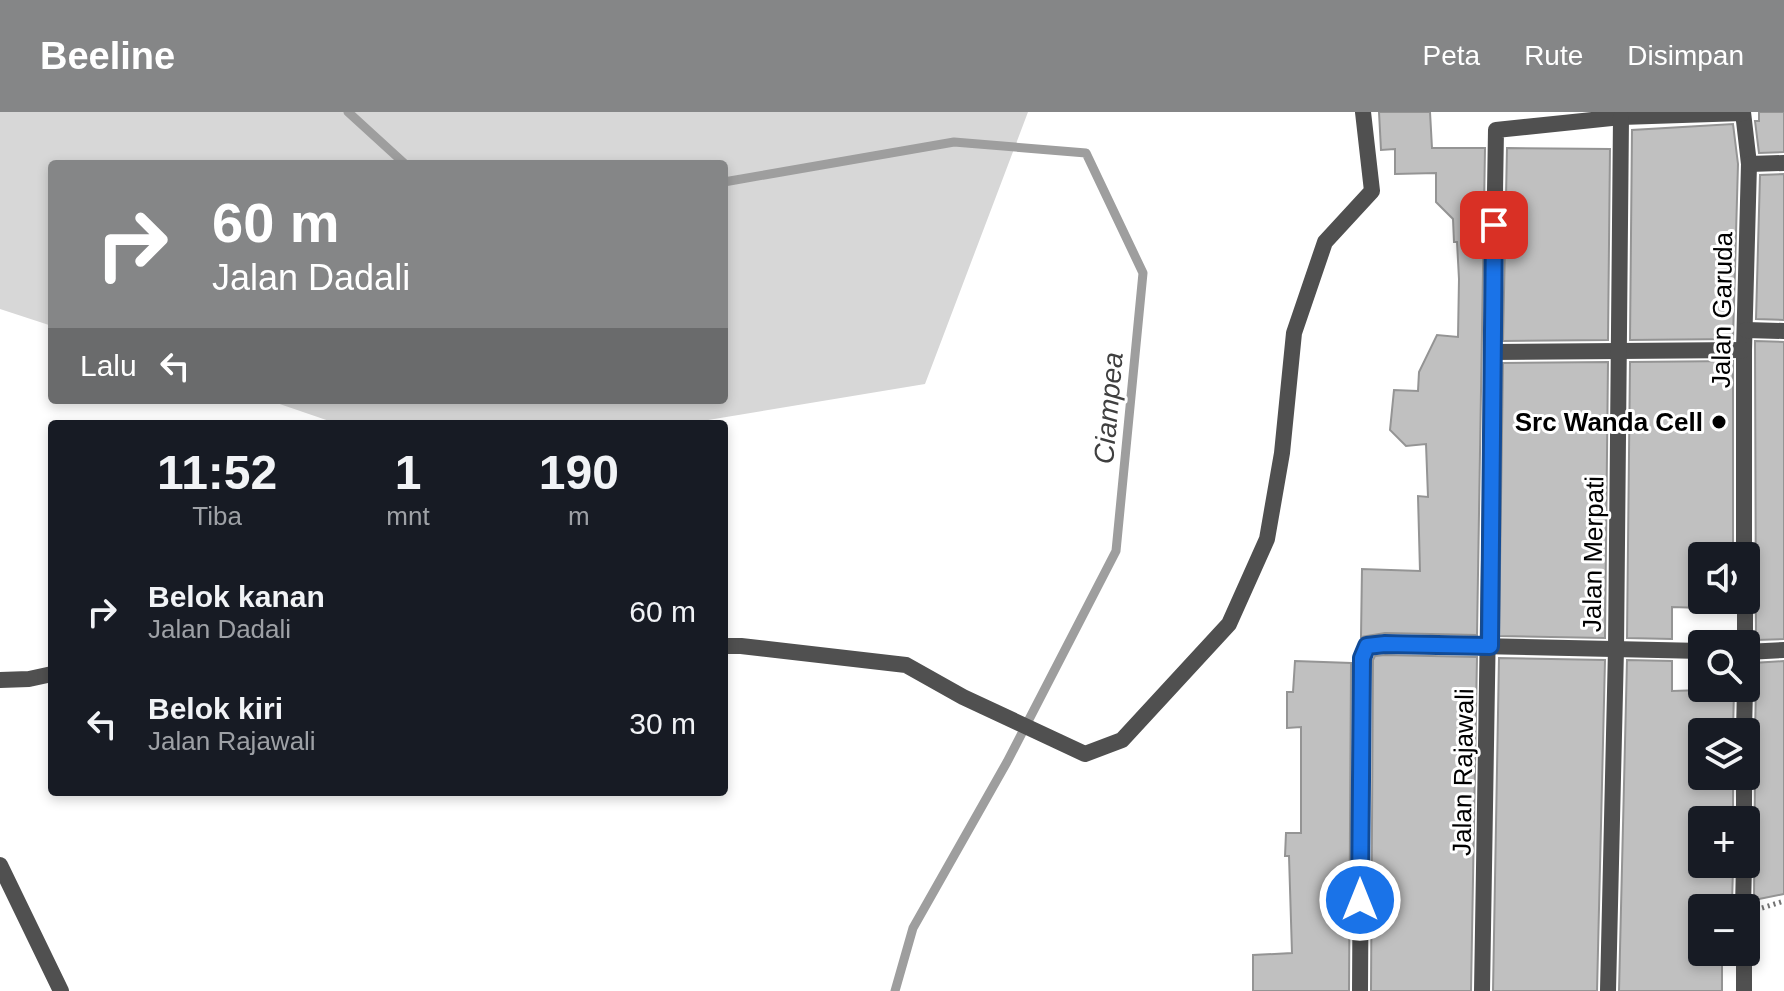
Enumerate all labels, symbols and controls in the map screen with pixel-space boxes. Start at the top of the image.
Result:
text: Beeline [40,35,175,77]
text: Peta [1423,40,1480,71]
text: Rute [1524,40,1583,71]
text: Disimpan [1627,40,1744,71]
text: 60 m [212,191,340,254]
pin [1460,191,1528,259]
icon: right [80,192,184,296]
icon: arrive [1472,203,1516,247]
street label: Jalan Garuda [1706,231,1738,388]
text: Jalan Dadali [212,257,410,298]
icon: left [153,344,197,388]
text: Lalu [80,349,137,382]
water label: Ciampea [1088,351,1129,465]
place label: Src Wanda Cell [1515,407,1703,437]
marker: Src Wanda Cell [1710,413,1728,431]
text: 11:52 [157,446,277,499]
text: 1 [395,446,421,499]
text: 190 [539,446,619,499]
street label: Jalan Merpati [1577,476,1609,632]
text: Tiba [192,501,242,531]
text: mnt [386,501,430,531]
text: m [568,501,590,531]
map controls [1688,542,1760,966]
button: sound [1688,542,1760,614]
text: Belok kanan [148,580,325,613]
icon: right [80,590,124,634]
text: 60 m [629,595,696,628]
text: Jalan Dadali [148,614,291,644]
button: search [1688,630,1760,702]
street label: Jalan Rajawali [1447,688,1479,856]
text: Belok kiri [148,692,283,725]
icon: left [80,702,124,746]
text: 30 m [629,707,696,740]
button: layers [1688,718,1760,790]
text: Jalan Rajawali [148,726,316,756]
button: + [1688,806,1760,878]
position arrow [1318,858,1402,942]
button: − [1688,894,1760,966]

